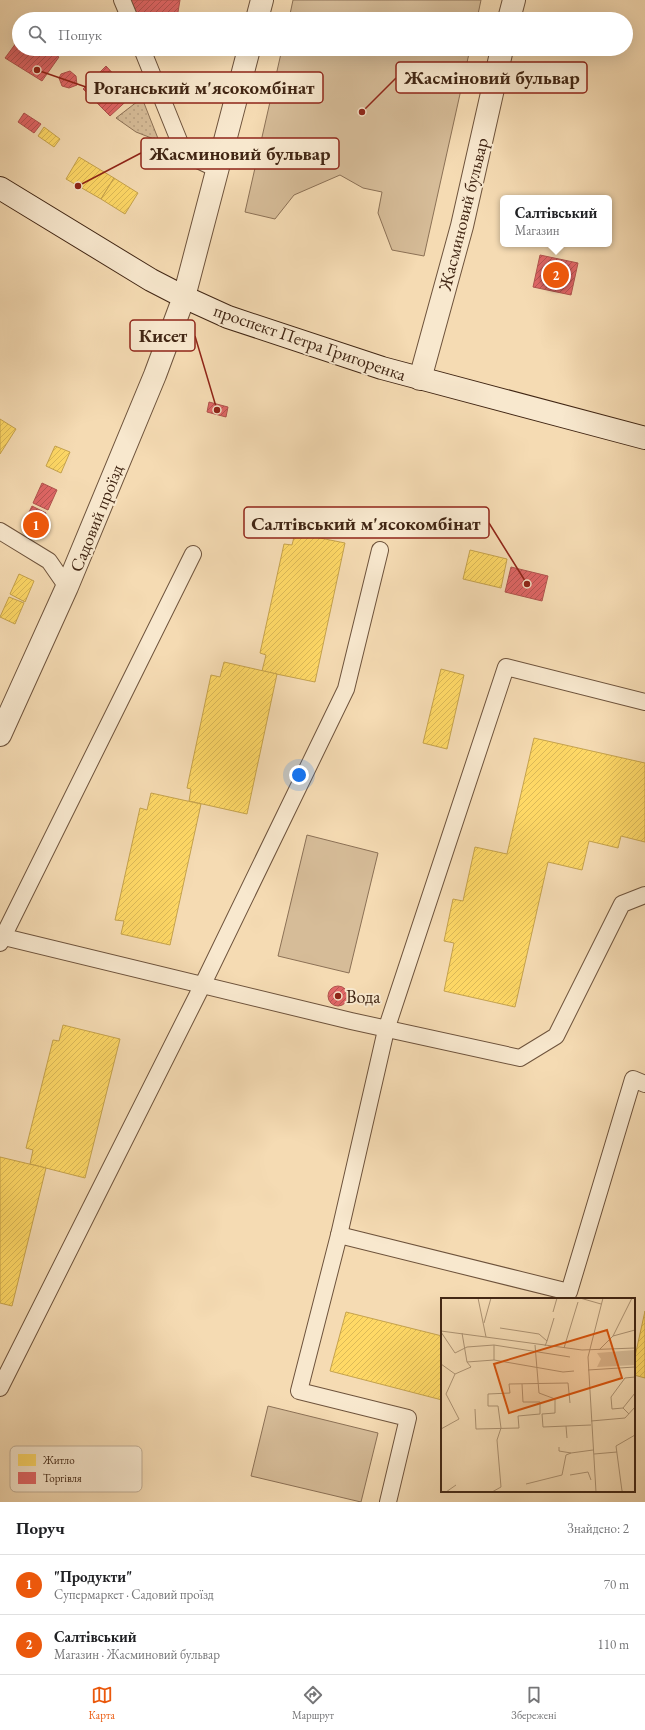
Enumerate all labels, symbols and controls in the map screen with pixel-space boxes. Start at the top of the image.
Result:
search box [12,12,633,56]
icon: search [26,23,48,45]
text: Пошук [58,25,102,44]
callout: Жасміновий бульвар [396,62,587,93]
text: Жасміновий бульвар [403,65,580,90]
callout: Роганський м'ясокомбінат [86,72,323,103]
text: Роганський м'ясокомбінат [93,75,315,100]
street label: Жасминовий бульвар [433,135,493,294]
callout: Жасминовий бульвар [141,138,339,169]
text: Жасминовий бульвар [148,141,331,166]
popup [500,195,612,247]
text: Салтівський [515,203,597,222]
text: Магазин [515,222,560,239]
pin: 2 [543,260,569,290]
street label: проспект Петра Григоренка [211,298,410,386]
callout: Кисет [130,320,195,351]
text: Кисет [139,323,188,348]
street label: Садовий проїзд [64,461,128,575]
callout: Салтівський м'ясокомбінат [244,507,489,538]
pin: 1 [23,510,49,540]
text: Салтівський м'ясокомбінат [251,511,481,536]
your location [289,765,309,785]
place label: Вода [346,985,381,1008]
marker: Вода [333,991,343,1001]
inset map [441,1298,635,1492]
legend [10,1446,142,1492]
text: Житло [42,1453,75,1467]
text: Торгівля [43,1471,82,1485]
text: Поруч [16,1517,65,1539]
text: Знайдено: 2 [567,1520,629,1537]
text: "Продукти" [54,1567,132,1586]
text: 1 [26,1576,32,1593]
text: 70 m [604,1576,629,1593]
text: Супермаркет · Садовий проїзд [54,1586,214,1603]
text: Салтівський [54,1627,137,1646]
text: 2 [26,1636,32,1653]
text: 110 m [598,1636,629,1653]
text: Магазин · Жасминовий бульвар [54,1646,220,1663]
tab: Карта [89,1684,115,1722]
tab: Маршрут [292,1684,334,1722]
tab: Збережені [511,1684,556,1722]

